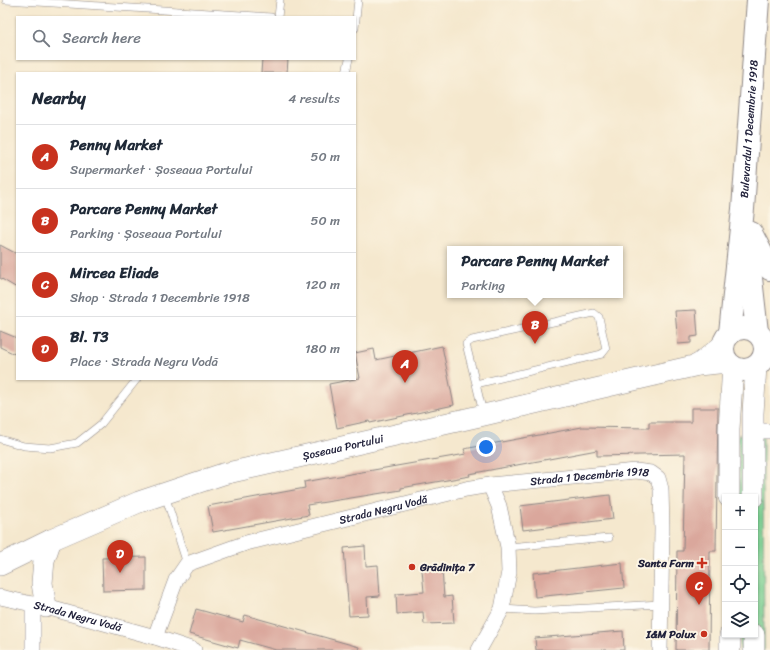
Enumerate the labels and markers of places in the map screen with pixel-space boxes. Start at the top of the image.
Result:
pin: B [522,311,548,344]
pin: A [392,350,418,383]
pin: D [107,540,133,573]
place label: Santa Farm [637,554,695,573]
place label: Grădinița 7 [419,558,476,577]
marker: Santa Farm [697,558,707,568]
marker: Grădinița 7 [407,562,417,572]
pin: C [686,572,712,605]
place label: I&M Polux [645,625,696,644]
marker: I&M Polux [699,629,709,639]

